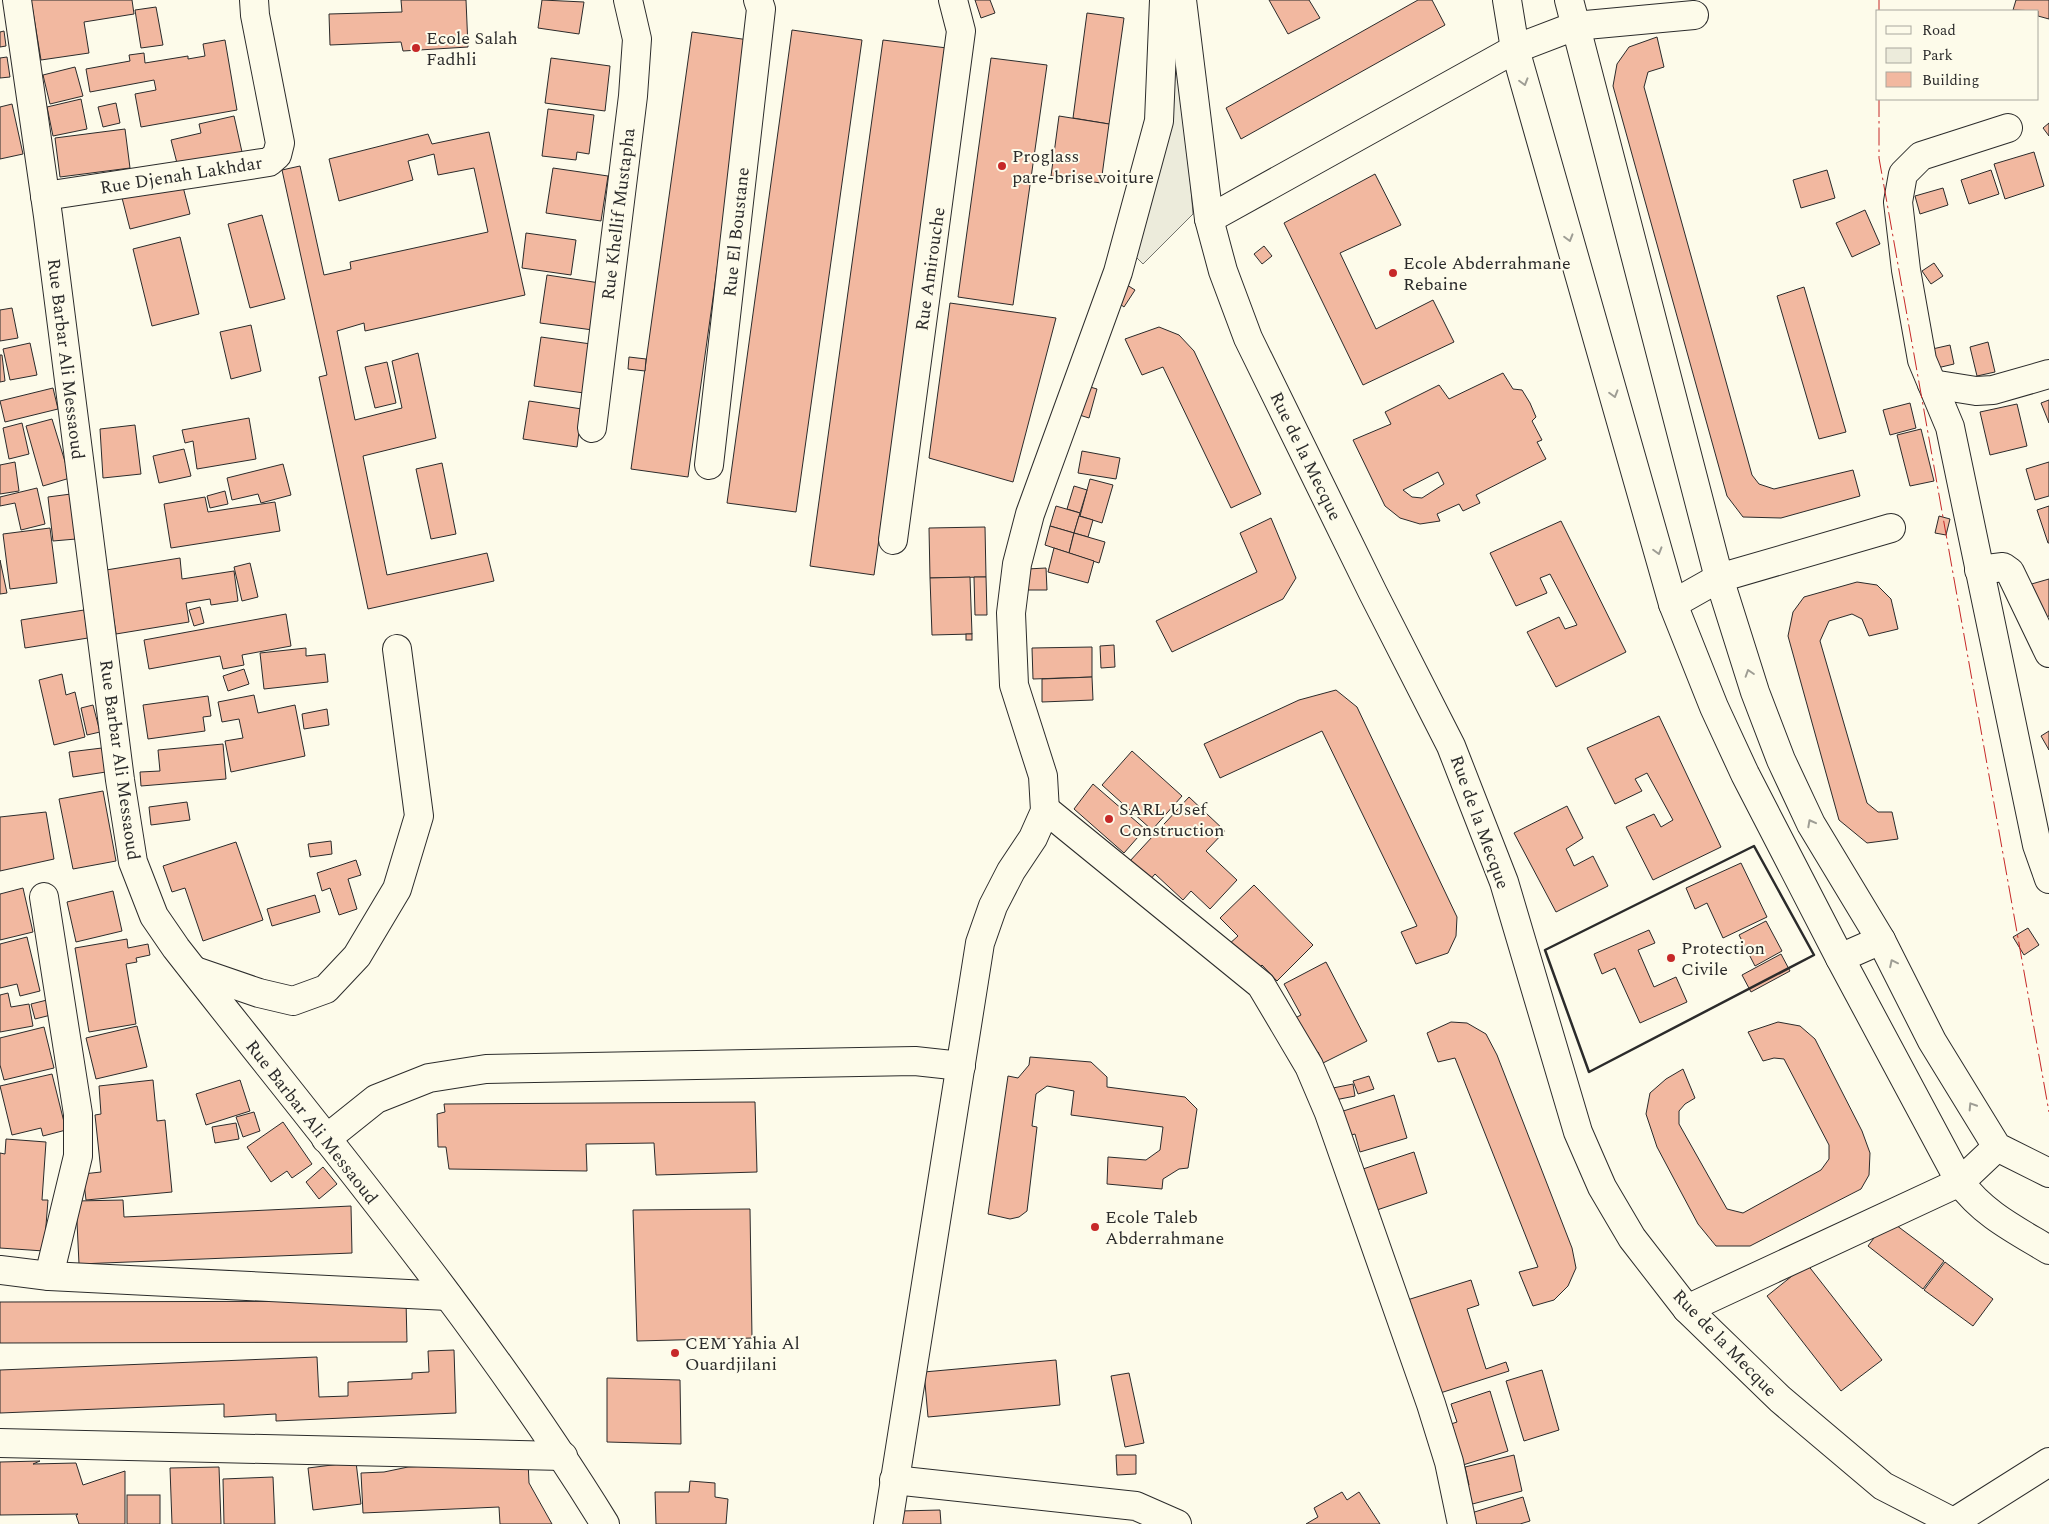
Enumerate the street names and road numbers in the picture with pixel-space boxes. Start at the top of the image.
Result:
street label: Rue Khellif Mustapha [595,126,642,302]
street label: Rue Djenah Lakhdar [98,149,264,202]
street label: Rue El Boustane [716,166,757,298]
street label: Rue Amirouche [908,206,953,333]
street label: Rue Barbar Ali Messaoud [40,257,91,461]
street label: Rue de la Mecque [1263,387,1348,525]
street label: Rue Barbar Ali Messaoud [92,658,147,862]
street label: Rue de la Mecque [1443,752,1516,893]
street label: Rue Barbar Ali Messaoud [239,1034,385,1210]
street label: Rue de la Mecque [1666,1283,1783,1403]

